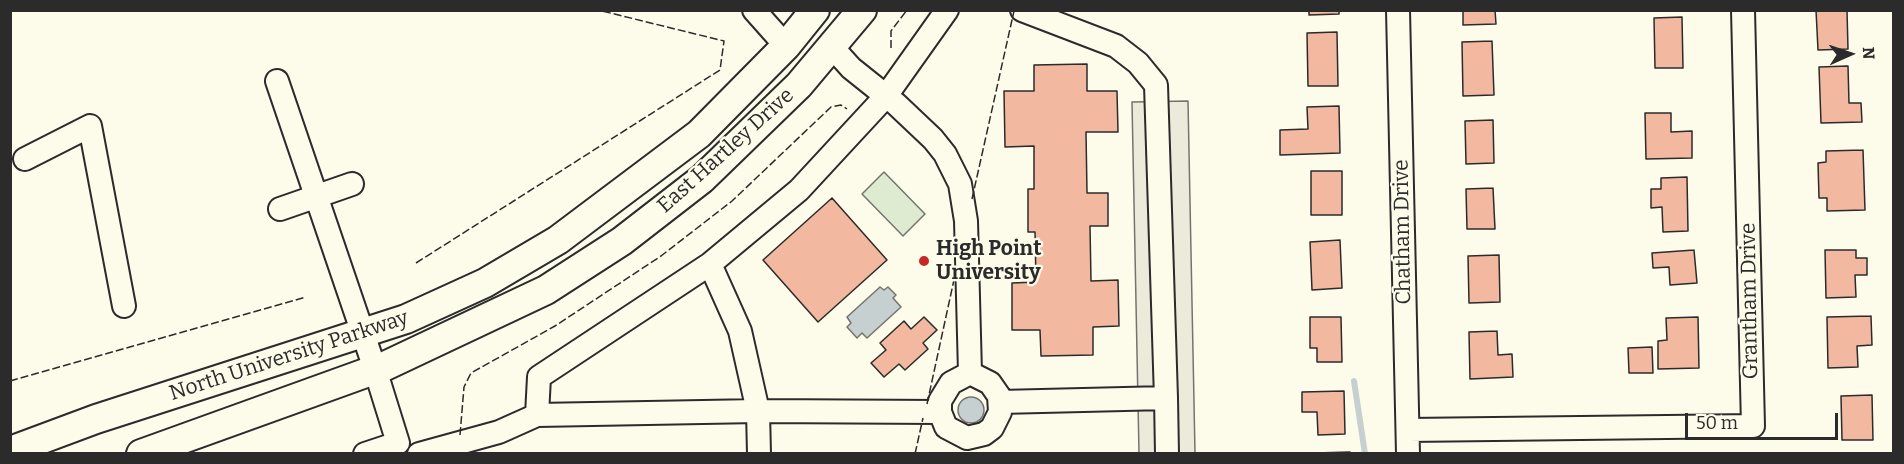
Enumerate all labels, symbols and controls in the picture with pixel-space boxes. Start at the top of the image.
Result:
north arrow [1820,24,1880,84]
text: N [1859,46,1878,60]
street label: East Hartley Drive [653,83,799,219]
street label: Chatham Drive [1389,159,1417,305]
street label: Grantham Drive [1736,222,1764,380]
place label: High Point University [936,236,1041,286]
marker: High Point University [917,254,931,268]
street label: North University Parkway [166,305,412,407]
scale bar [1688,401,1841,439]
text: 50 m [1696,412,1738,434]

